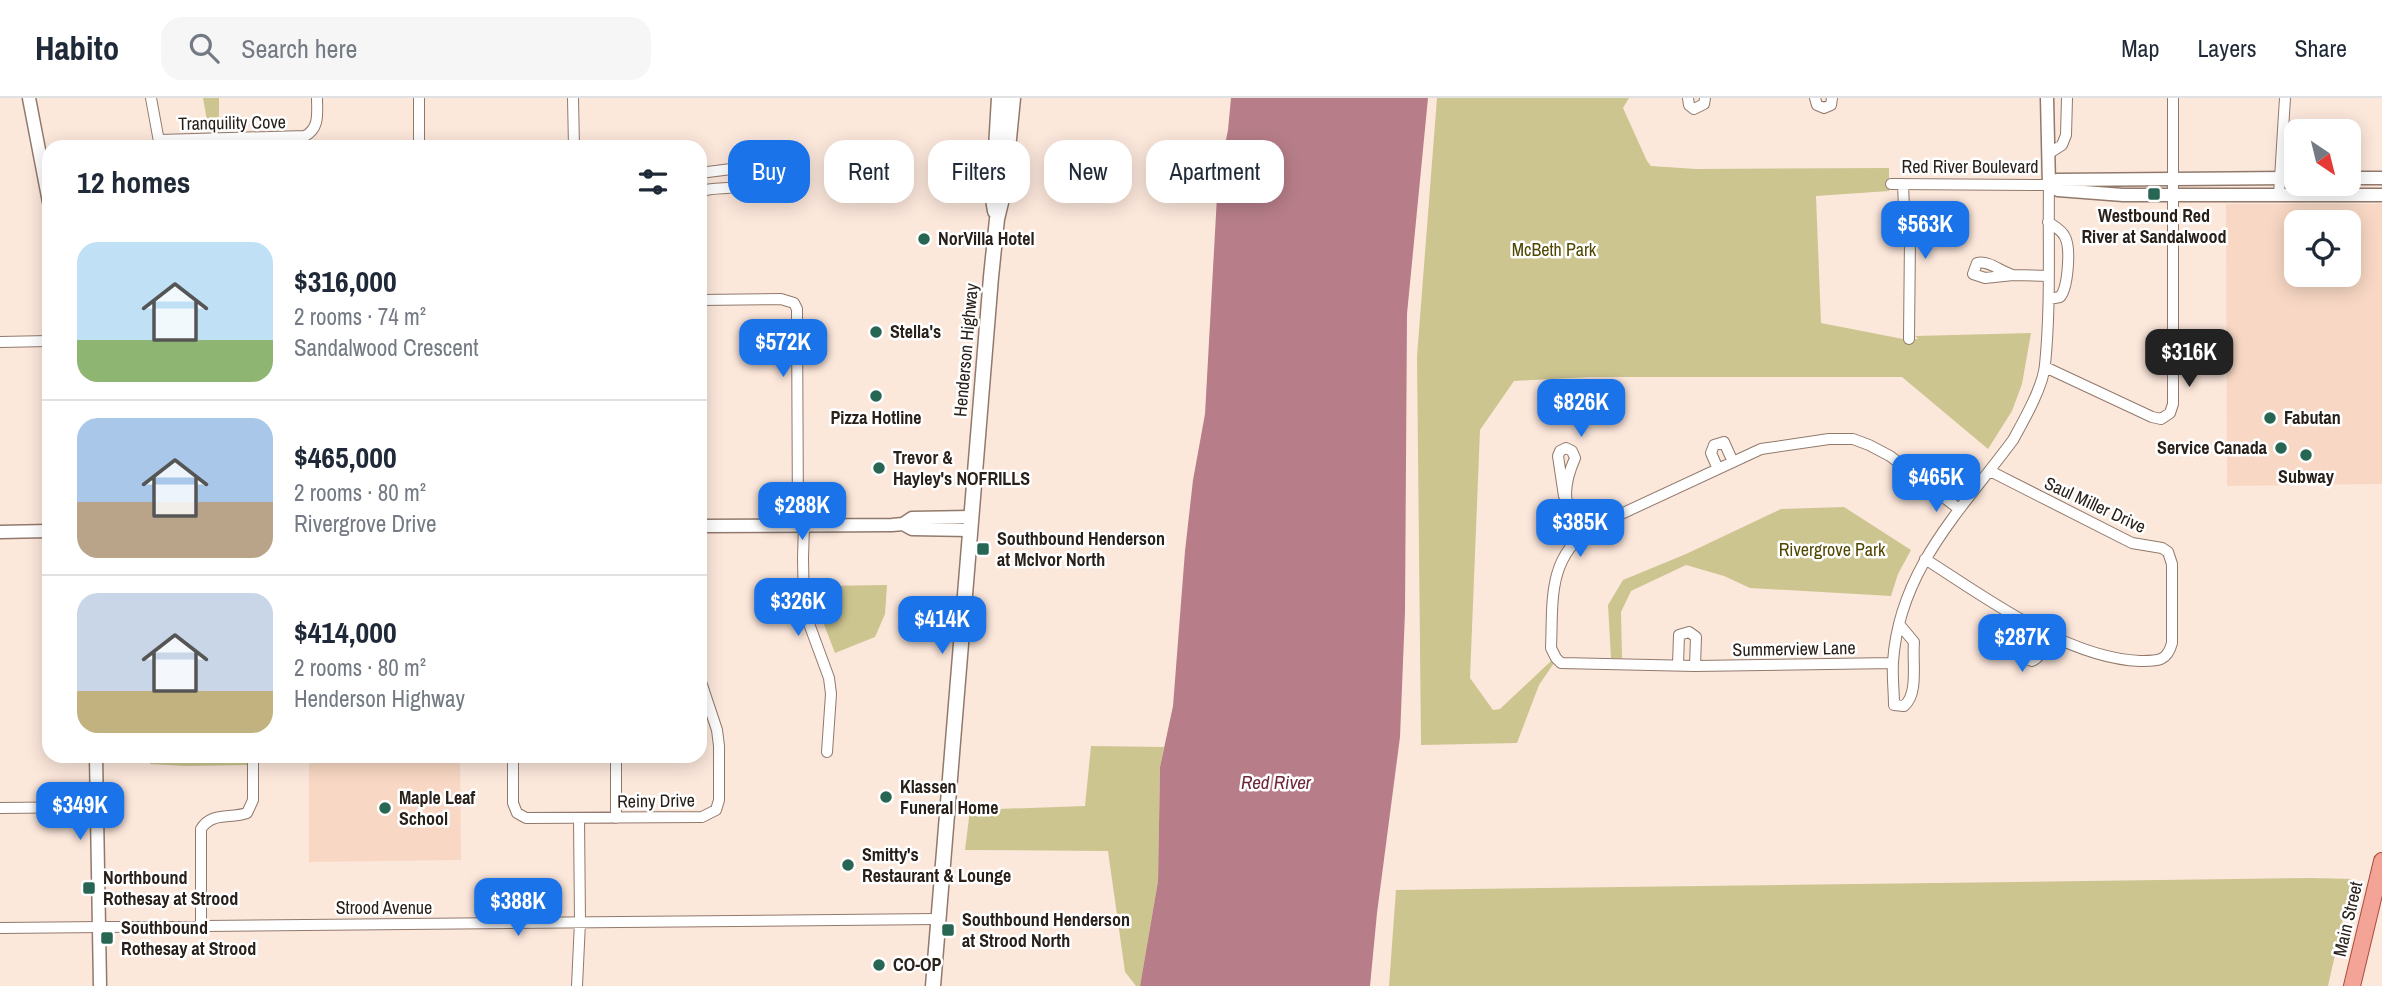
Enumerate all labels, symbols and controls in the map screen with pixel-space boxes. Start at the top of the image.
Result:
search box [161,17,651,80]
text: Habito [35,26,119,70]
icon: search [185,29,223,67]
text: Search here [241,31,357,66]
text: Map [2121,32,2159,64]
text: Layers [2197,32,2256,64]
text: Share [2294,32,2347,64]
street label: Tranquility Cove [178,109,286,136]
north arrow [2284,119,2361,196]
map controls [2284,119,2361,287]
chip: Buy [728,140,810,203]
chip: Rent [824,140,914,203]
chip: Filters [928,140,1030,203]
chip: New [1044,140,1132,203]
chip: Apartment [1146,140,1284,203]
street label: Red River Boulevard [1902,154,2039,179]
text: 12 homes [77,162,191,202]
icon: filters [634,163,672,201]
marker: Westbound Red River at Sandalwood [2146,186,2162,202]
pin: $563K [1876,202,1974,261]
place label: Westbound Red River at Sandalwood [2081,203,2227,249]
text: $563K [1897,208,1953,239]
button: locate [2284,210,2361,287]
place label: NorVilla Hotel [938,226,1035,251]
marker: NorVilla Hotel [916,231,932,247]
park label: McBeth Park [1512,237,1597,262]
text: $316,000 [294,261,397,301]
icon: home [133,270,217,354]
street label: Henderson Highway [947,282,984,418]
text: 2 rooms · 74 m² [294,301,426,332]
place label: Stella's [890,319,941,344]
pin: $572K [734,320,832,379]
marker: Stella's [868,324,884,340]
text: $572K [755,326,811,357]
pin: $316K [2140,330,2238,389]
text: Sandalwood Crescent [294,332,479,363]
text: $316K [2161,336,2217,367]
pin: $826K [1532,380,1630,439]
text: $826K [1553,386,1609,417]
marker: Pizza Hotline [868,388,884,404]
place label: Pizza Hotline [830,405,922,430]
place label: Fabutan [2284,405,2341,430]
marker: Fabutan [2262,410,2278,426]
place label: Service Canada [2157,435,2268,460]
text: $465,000 [294,437,397,477]
marker: Service Canada [2273,440,2289,456]
place label: Trevor & Hayley's NOFRILLS [893,445,1030,491]
icon: home [133,446,217,530]
marker: Subway [2298,447,2314,463]
pin: $465K [1887,454,1985,514]
marker: Trevor & Hayley's NOFRILLS [871,460,887,476]
text: $465K [1908,461,1964,492]
place label: Subway [2278,464,2335,489]
street label: Saul Miller Drive [2040,470,2150,539]
text: 2 rooms · 80 m² [294,477,426,508]
pin: $288K [753,482,851,542]
text: $288K [774,489,830,520]
pin: $385K [1531,500,1629,559]
text: $385K [1552,506,1608,537]
text: Rivergrove Drive [294,508,437,539]
place label: Southbound Henderson at McIvor North [997,526,1165,572]
park label: Rivergrove Park [1779,537,1886,562]
marker: Southbound Henderson at McIvor North [975,541,991,557]
pin: $326K [749,578,847,638]
text: $326K [770,585,826,616]
pin: $414K [893,596,991,656]
text: $414K [914,603,970,634]
text: $414,000 [294,612,397,652]
pin: $287K [1973,614,2071,674]
icon: home [133,621,217,705]
text: $287K [1994,621,2050,652]
street label: Summerview Lane [1732,635,1856,662]
text: 2 rooms · 80 m² [294,652,426,683]
text: Henderson Highway [294,683,465,714]
water label: Red River [1241,769,1312,795]
place label: Klassen Funeral Home [900,774,998,820]
pin: $349K [31,782,129,842]
place label: Maple Leaf School [399,785,475,831]
street label: Reiny Drive [617,787,695,814]
text: $349K [52,789,108,820]
marker: Klassen Funeral Home [878,789,894,805]
marker: Maple Leaf School [377,800,393,816]
place label: Smitty's Restaurant & Lounge [862,842,1011,888]
marker: Smitty's Restaurant & Lounge [840,857,856,873]
place label: Northbound Rothesay at Strood [103,865,238,911]
pin: $388K [469,878,567,938]
street label: Main Street [2327,879,2368,959]
marker: Northbound Rothesay at Strood [81,880,97,896]
text: $388K [490,885,546,916]
street label: Strood Avenue [336,895,432,920]
place label: Southbound Henderson at Strood North [962,907,1130,953]
place label: Southbound Rothesay at Strood [121,915,256,961]
marker: Southbound Henderson at Strood North [940,922,956,938]
marker: Southbound Rothesay at Strood [99,930,115,946]
place label: CO-OP [893,952,942,977]
marker: CO-OP [871,957,887,973]

